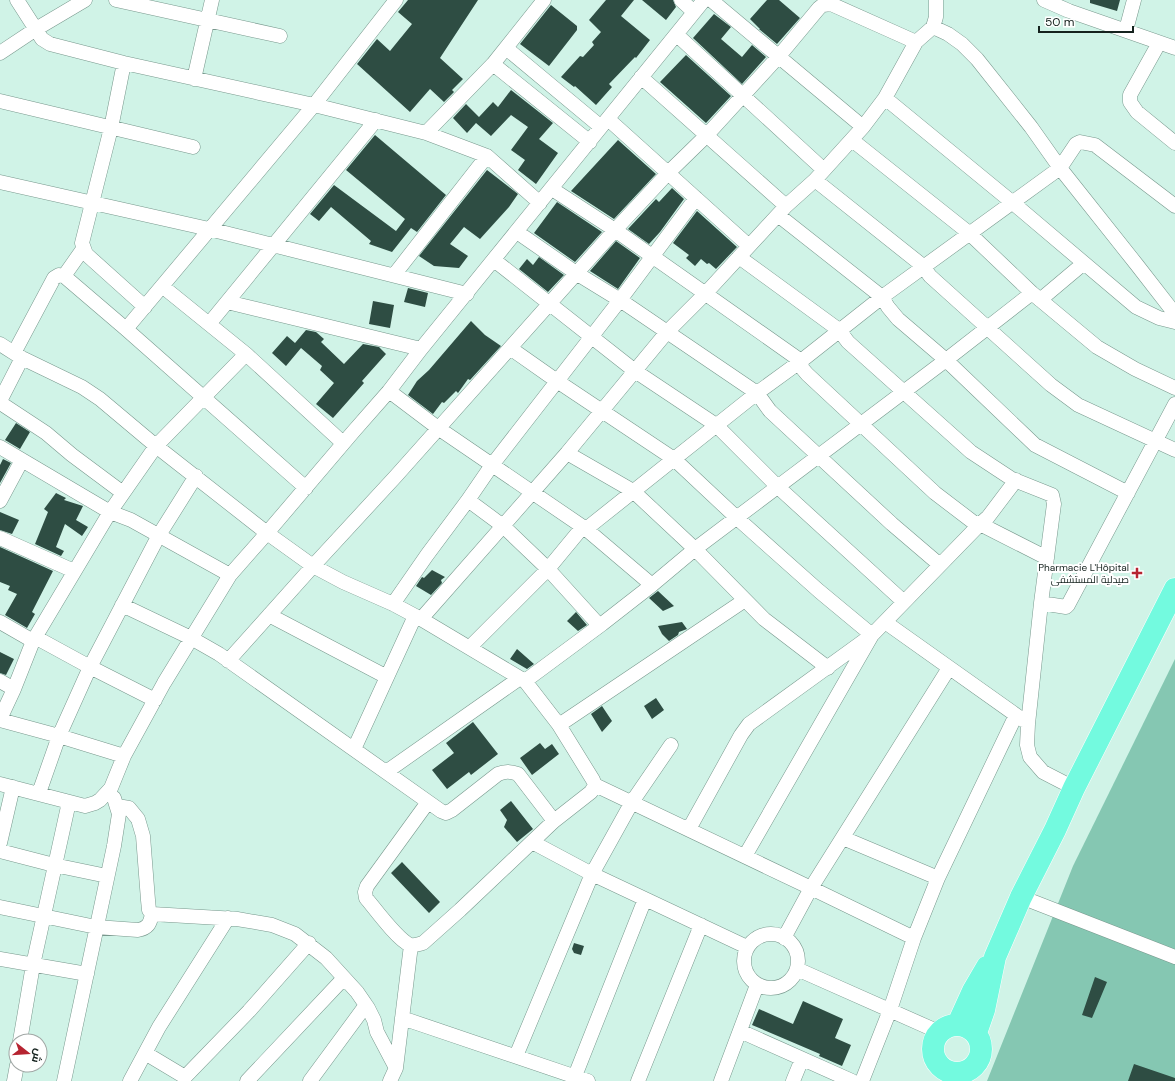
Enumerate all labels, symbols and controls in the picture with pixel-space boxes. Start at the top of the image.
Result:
scale bar [1039,8,1133,34]
text: 50 m [1045,14,1074,30]
place label: Pharmacie L'Hôpital صيدلية المستشفى [1038,561,1129,586]
marker: Pharmacie L'Hôpital صيدلية المستشفى [1132,568,1142,578]
north arrow [8,1033,48,1073]
text: ش [29,1047,46,1065]

